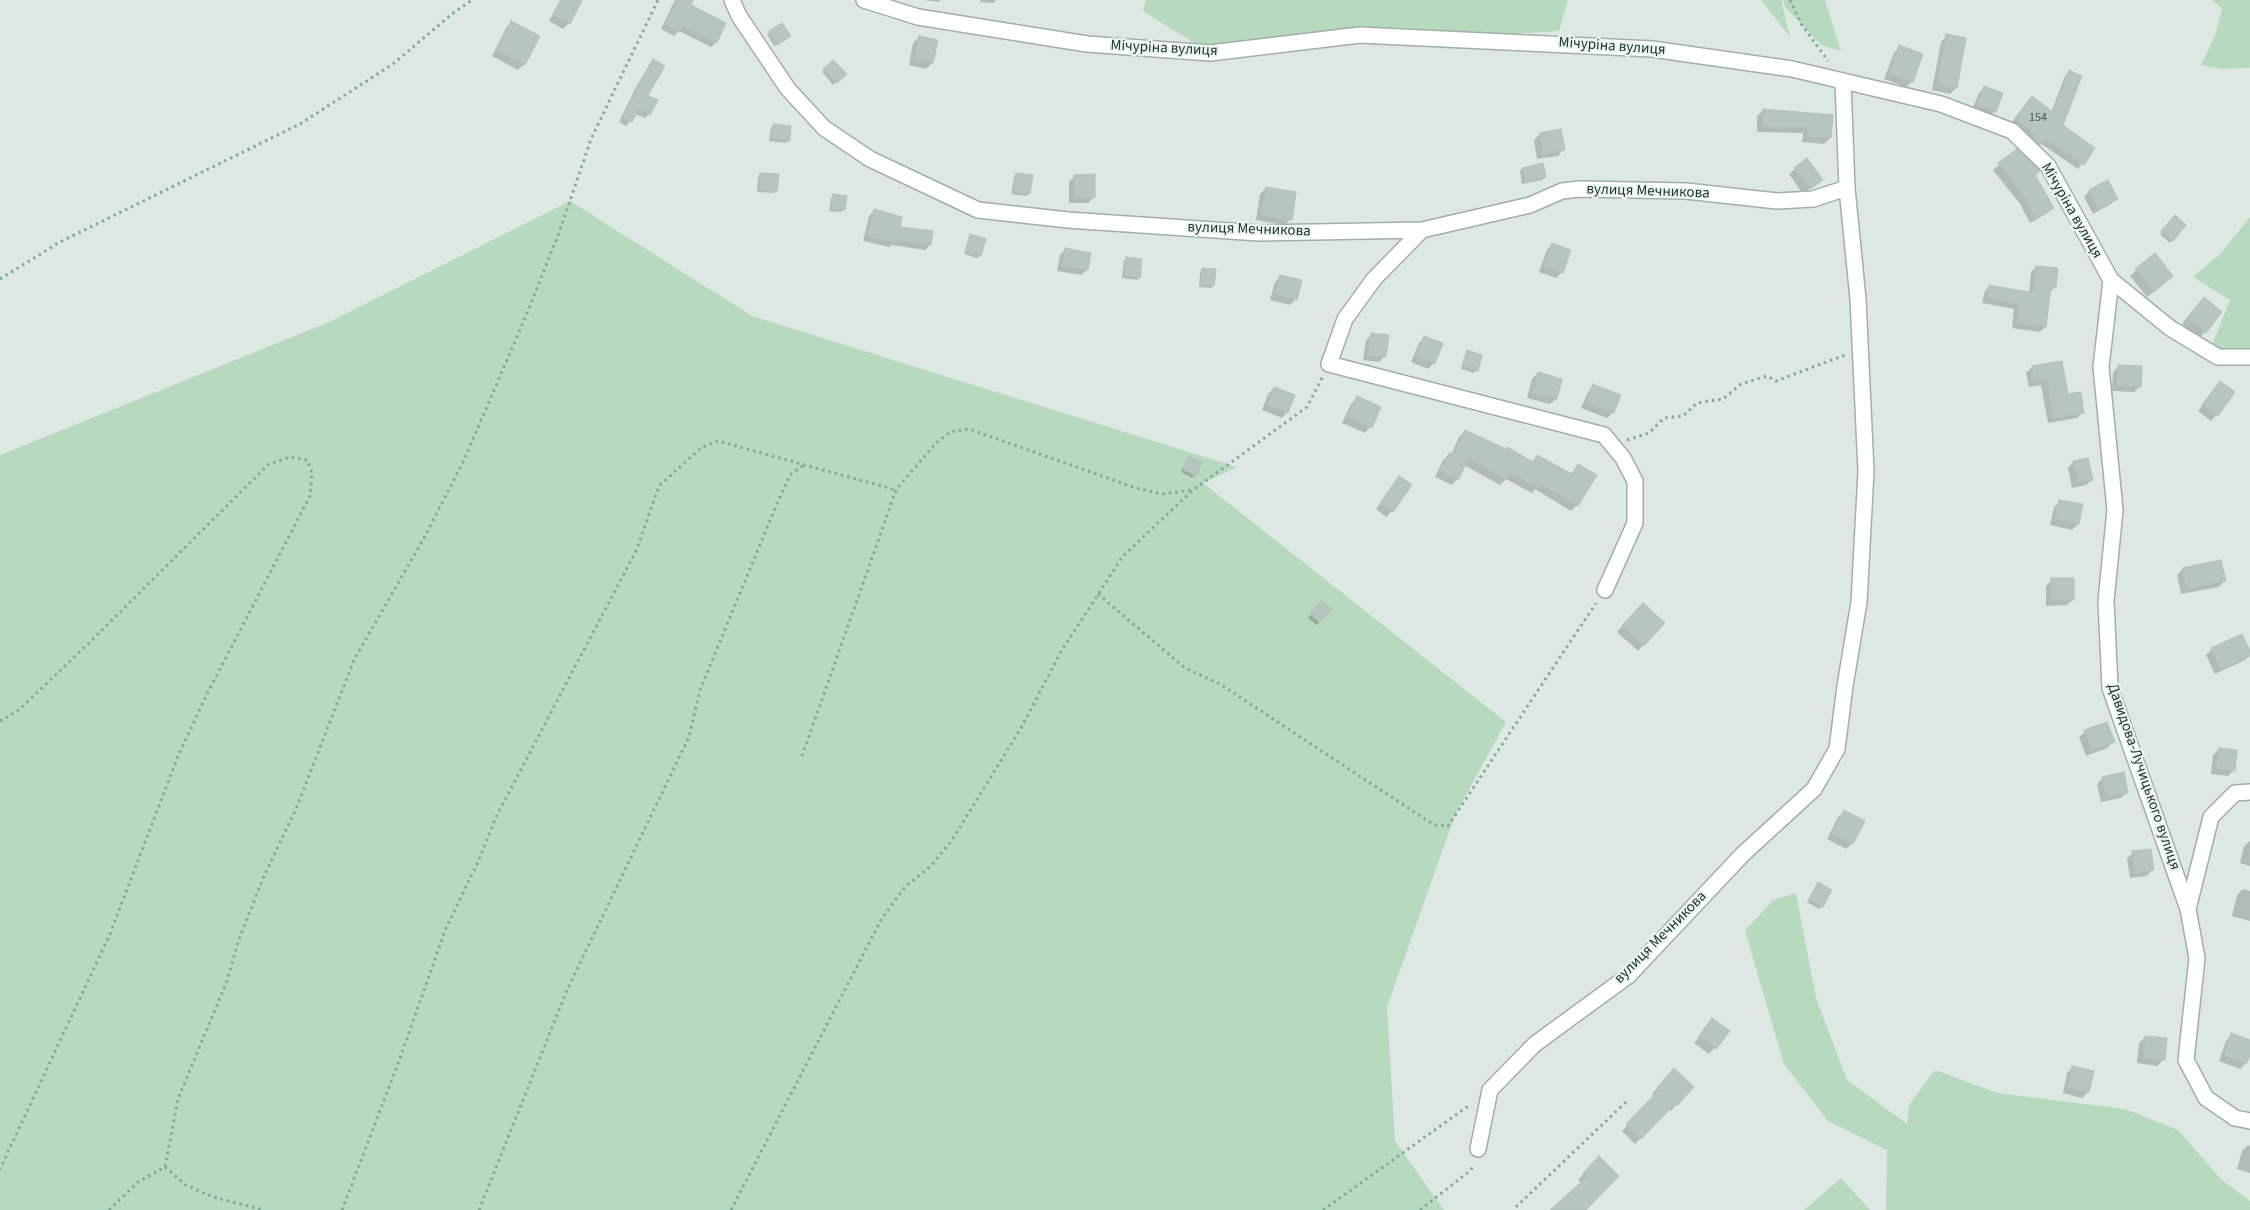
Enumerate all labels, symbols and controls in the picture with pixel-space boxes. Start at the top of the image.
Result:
street label: Мічуріна вулиця [1558,34,1666,60]
street label: Мічуріна вулиця [1110,37,1218,61]
house number: 154 [2029,111,2047,125]
street label: Мічуріна вулиця [2036,160,2106,262]
street label: вулиця Мечникова [1586,181,1710,203]
street label: вулиця Мечникова [1187,219,1311,241]
street label: Давидова-Лучицького вулиця [2103,681,2183,873]
street label: вулиця Мечникова [1611,888,1711,988]

